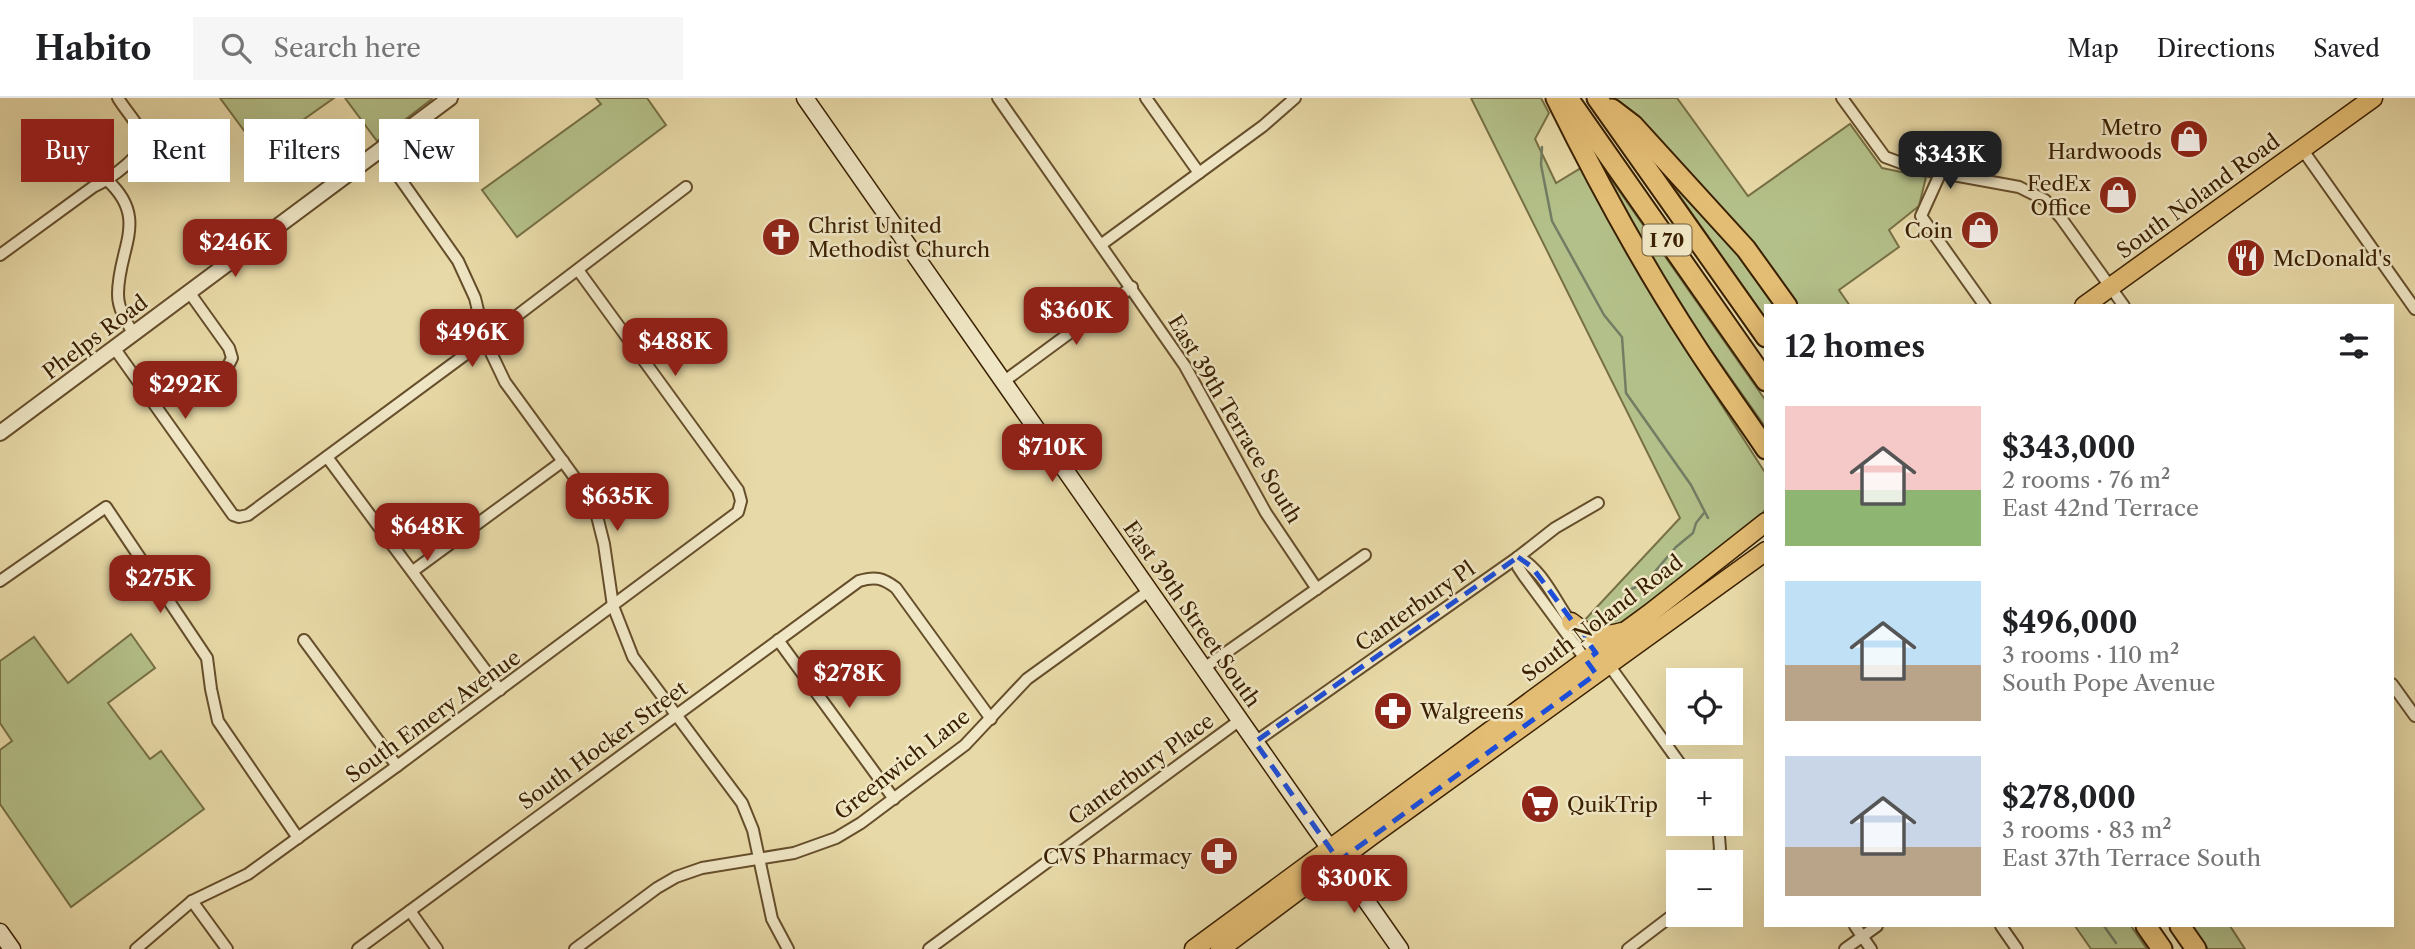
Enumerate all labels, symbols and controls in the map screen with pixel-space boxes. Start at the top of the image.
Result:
search box [193,17,683,80]
text: Habito [35,28,151,69]
icon: search [217,29,255,67]
text: Search here [273,32,421,64]
text: Map [2067,34,2119,63]
text: Directions [2157,34,2275,63]
text: Saved [2313,34,2380,63]
place label: Metro Hardwoods [2047,115,2162,164]
shop icon: Metro Hardwoods [2168,118,2210,160]
chip: Buy [21,119,114,182]
chip: Rent [128,119,230,182]
chip: Filters [244,119,365,182]
chip: New [379,119,479,182]
street label: South Noland Road [2112,128,2284,263]
pin: $343K [1901,132,1999,191]
text: $343K [1915,140,1985,168]
place label: FedEx Office [2027,171,2092,220]
shop icon: FedEx Office [2097,174,2139,216]
shop icon: Coin [1959,209,2001,251]
place label: Christ United Methodist Church [808,213,990,262]
church icon: Christ United Methodist Church [760,216,802,258]
place label: Coin [1904,218,1953,243]
pin: $246K [186,220,284,279]
road number: I 70 [1642,224,1692,256]
text: $246K [199,228,271,256]
restaurant icon: McDonald's [2225,237,2267,279]
place label: McDonald's [2273,246,2391,271]
pin: $360K [1027,288,1125,347]
street label: Phelps Road [38,289,152,384]
text: $360K [1040,296,1112,324]
pin: $496K [423,310,521,369]
street label: East 39th Terrace South [1163,310,1307,528]
text: $496K [436,318,508,346]
pin: $488K [626,318,724,378]
text: $488K [638,327,712,355]
icon: filters [2335,327,2373,365]
text: 12 homes [1785,328,1925,365]
pin: $292K [136,362,234,421]
text: $292K [149,370,221,398]
pin: $710K [1003,424,1101,484]
text: $343,000 [2002,429,2136,466]
text: $710K [1018,433,1086,461]
icon: home [1841,434,1925,518]
text: 2 rooms · 76 m² [2002,466,2170,494]
pin: $635K [568,474,666,533]
text: $635K [582,482,652,510]
text: East 42nd Terrace [2002,494,2199,522]
pin: $648K [378,504,476,563]
text: $648K [391,512,463,540]
street label: East 39th Street South [1118,516,1266,712]
street label: South Noland Road [1517,549,1688,687]
pin: $275K [111,556,209,615]
street label: Canterbury Pl [1351,556,1479,656]
text: $275K [125,564,195,592]
text: $496,000 [2002,604,2138,641]
icon: home [1841,609,1925,693]
text: 3 rooms · 110 m² [2002,641,2179,669]
street label: South Emery Avenue [341,644,525,788]
pin: $278K [800,650,898,710]
text: $278K [814,659,884,687]
map controls [1666,668,1743,927]
button: locate [1666,668,1743,745]
text: South Pope Avenue [2002,669,2215,697]
street label: South Hocker Street [514,675,693,815]
pharmacy icon: Walgreens [1372,690,1414,732]
place label: Walgreens [1419,699,1524,724]
street label: Greenwich Lane [829,703,975,825]
street label: Canterbury Place [1063,708,1219,830]
button: + [1666,759,1743,836]
text: $278,000 [2002,779,2136,816]
supermarket icon: QuikTrip [1519,783,1561,825]
icon: home [1841,784,1925,868]
place label: QuikTrip [1567,792,1658,817]
text: 3 rooms · 83 m² [2002,816,2172,844]
pharmacy icon: CVS Pharmacy [1198,835,1240,877]
place label: CVS Pharmacy [1043,844,1192,869]
text: East 37th Terrace South [2002,844,2261,872]
button: − [1666,850,1743,927]
pin: $300K [1305,856,1403,915]
text: $300K [1317,864,1391,892]

